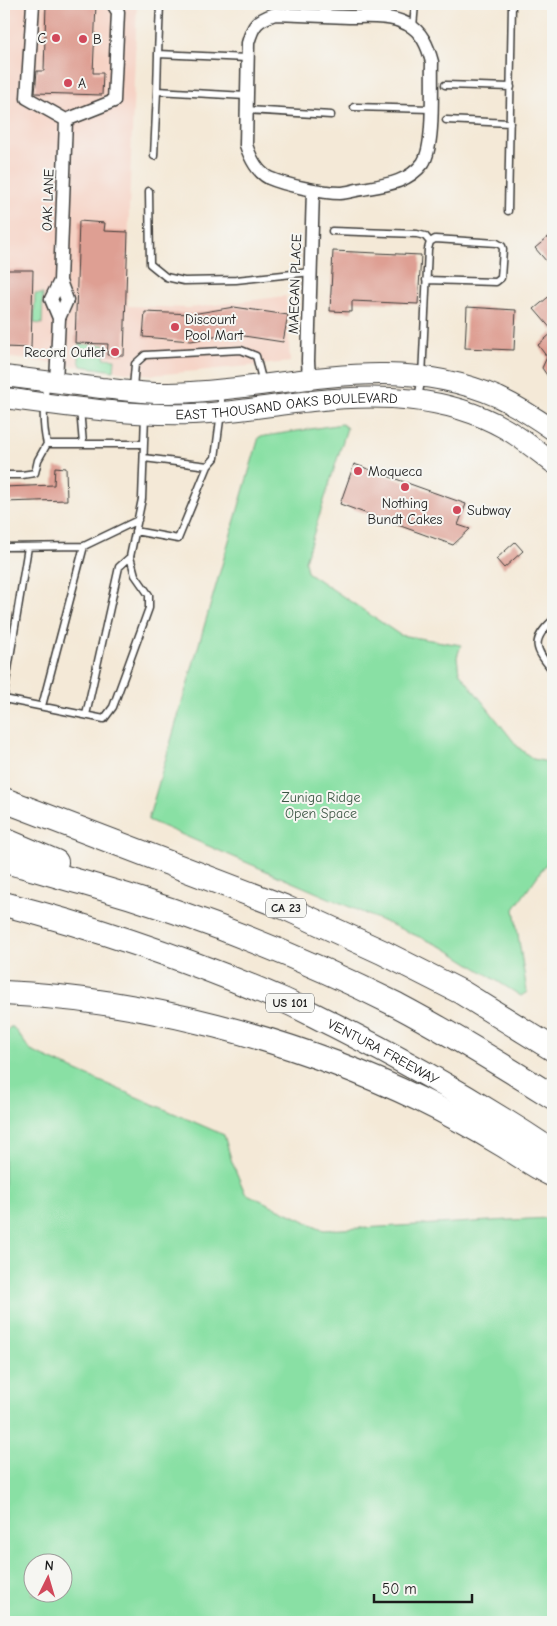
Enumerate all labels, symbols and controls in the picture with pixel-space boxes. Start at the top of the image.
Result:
place label: C [37,30,46,47]
place label: B [93,31,102,48]
marker: C [50,32,62,44]
marker: B [77,33,89,45]
place label: A [78,75,86,92]
marker: A [62,77,74,89]
street label: OAK LANE [38,169,58,231]
street label: MAEGAN PLACE [285,234,305,334]
place label: Discount Pool Mart [185,311,244,344]
marker: Discount Pool Mart [169,321,181,333]
place label: Record Outlet [24,344,106,361]
marker: Record Outlet [109,346,121,358]
street label: EAST THOUSAND OAKS BOULEVARD [175,389,399,423]
place label: Moqueca [368,463,423,480]
marker: Moqueca [352,465,364,477]
marker: Nothing Bundt Cakes [399,481,411,493]
place label: Nothing Bundt Cakes [368,495,443,528]
place label: Subway [467,502,512,519]
marker: Subway [451,504,463,516]
park label: Zuniga Ridge Open Space [282,789,360,822]
road number: CA 23 [266,898,306,918]
road number: US 101 [266,994,314,1012]
street label: VENTURA FREEWAY [325,1015,443,1088]
north arrow [22,1554,72,1604]
text: N [44,1557,54,1574]
scale bar [374,1571,472,1603]
text: 50 m [382,1580,417,1598]

